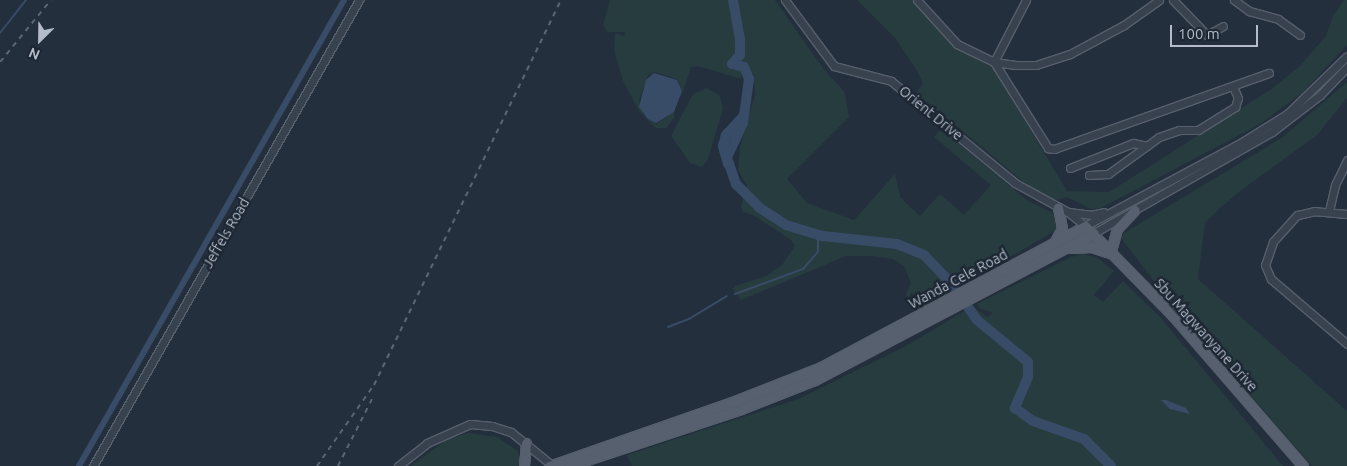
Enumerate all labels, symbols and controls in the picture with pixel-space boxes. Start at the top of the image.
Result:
north arrow [15,15,65,65]
scale bar [1172,15,1260,47]
text: 100 m [1178,25,1220,42]
text: N [26,44,42,63]
street label: Orient Drive [896,82,966,144]
street label: Jeffels Road [199,195,253,271]
street label: Wanda Cele Road [906,246,1010,312]
street label: Sbu Magwanyane Drive [1151,275,1261,395]

